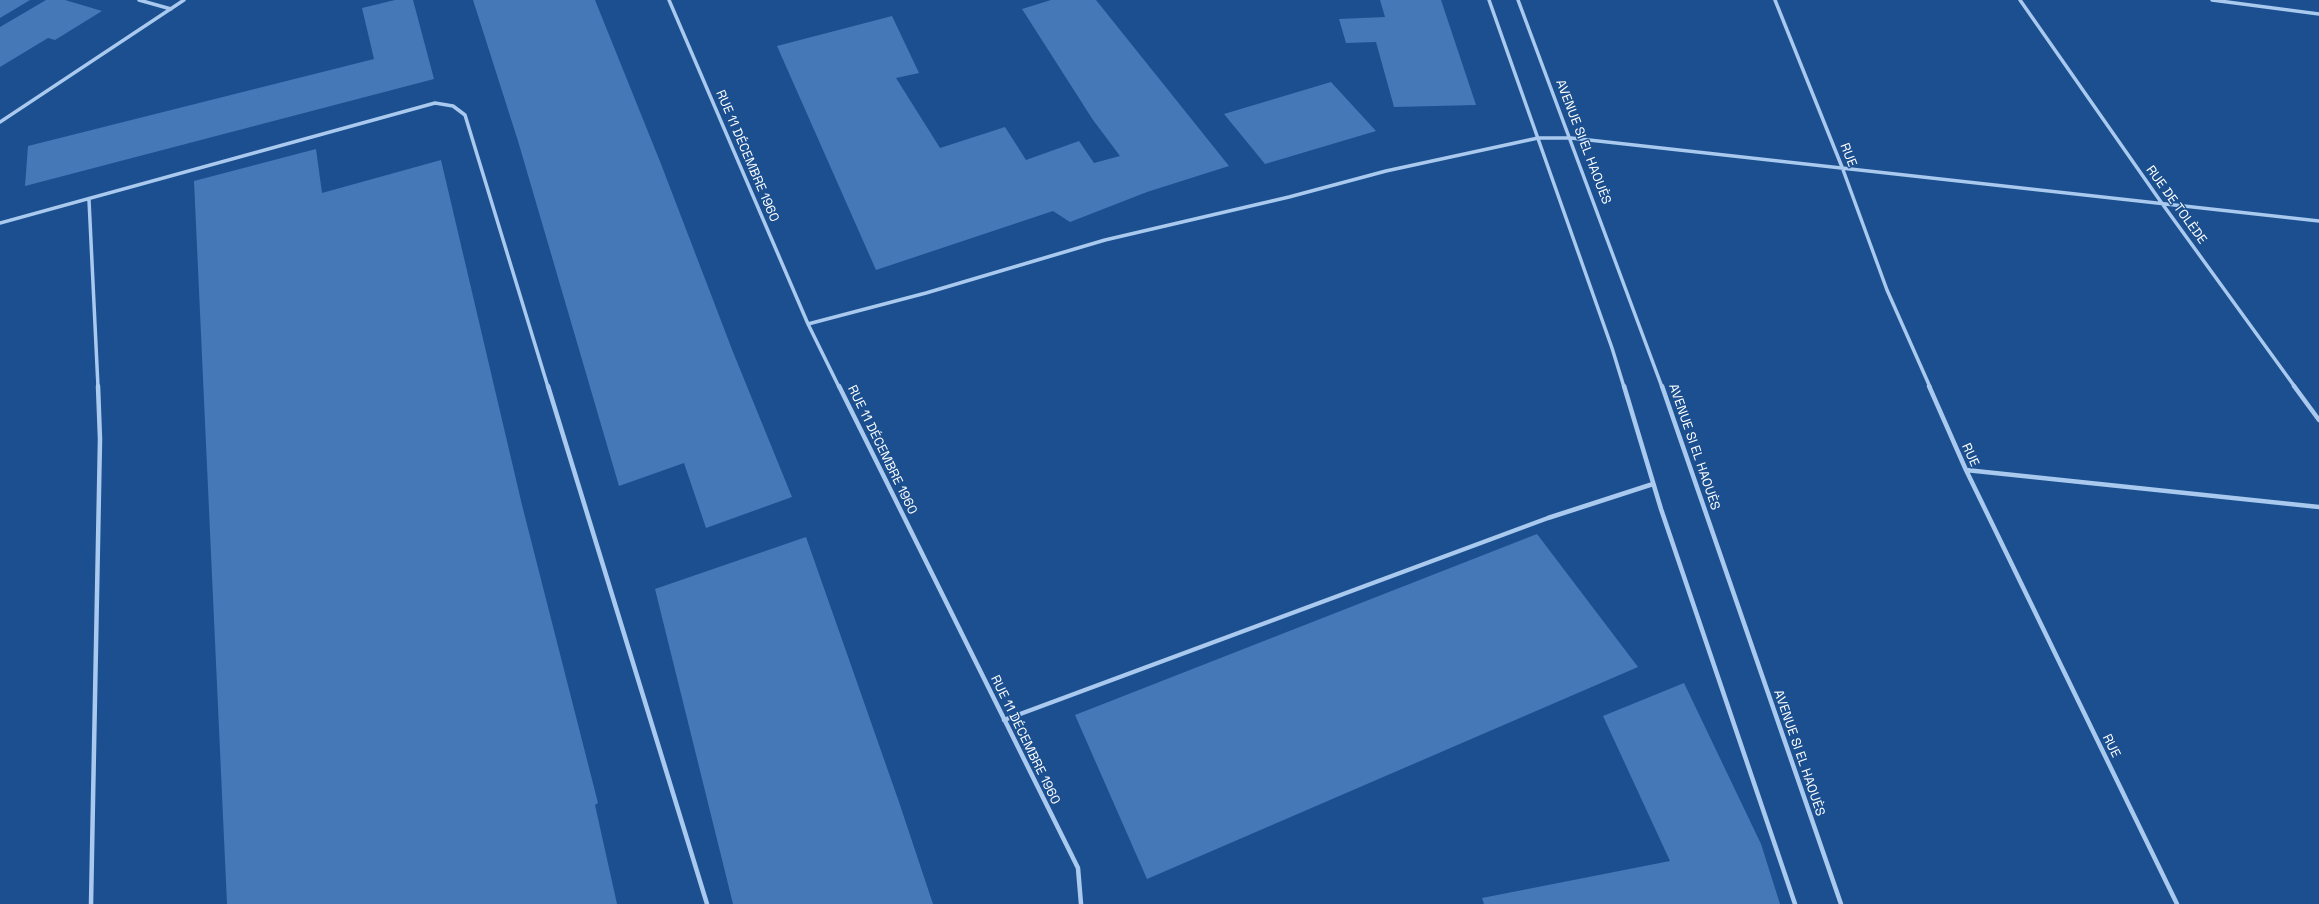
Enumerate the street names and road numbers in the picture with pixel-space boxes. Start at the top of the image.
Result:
street label: AVENUE SI EL HAOUÈS [1552,77,1614,207]
street label: RUE 11 DÉCEMBRE 1960 [712,88,782,224]
street label: RUE [1836,141,1860,169]
street label: RUE DE TOLÈDE [2142,163,2210,247]
street label: AVENUE SI EL HAOUÈS [1665,382,1723,512]
street label: RUE 11 DÉCEMBRE 1960 [844,383,920,517]
street label: RUE [1958,441,1982,469]
street label: RUE 11 DÉCEMBRE 1960 [987,673,1063,807]
street label: AVENUE SI EL HAOUÈS [1770,688,1828,818]
street label: RUE [2099,732,2123,760]

